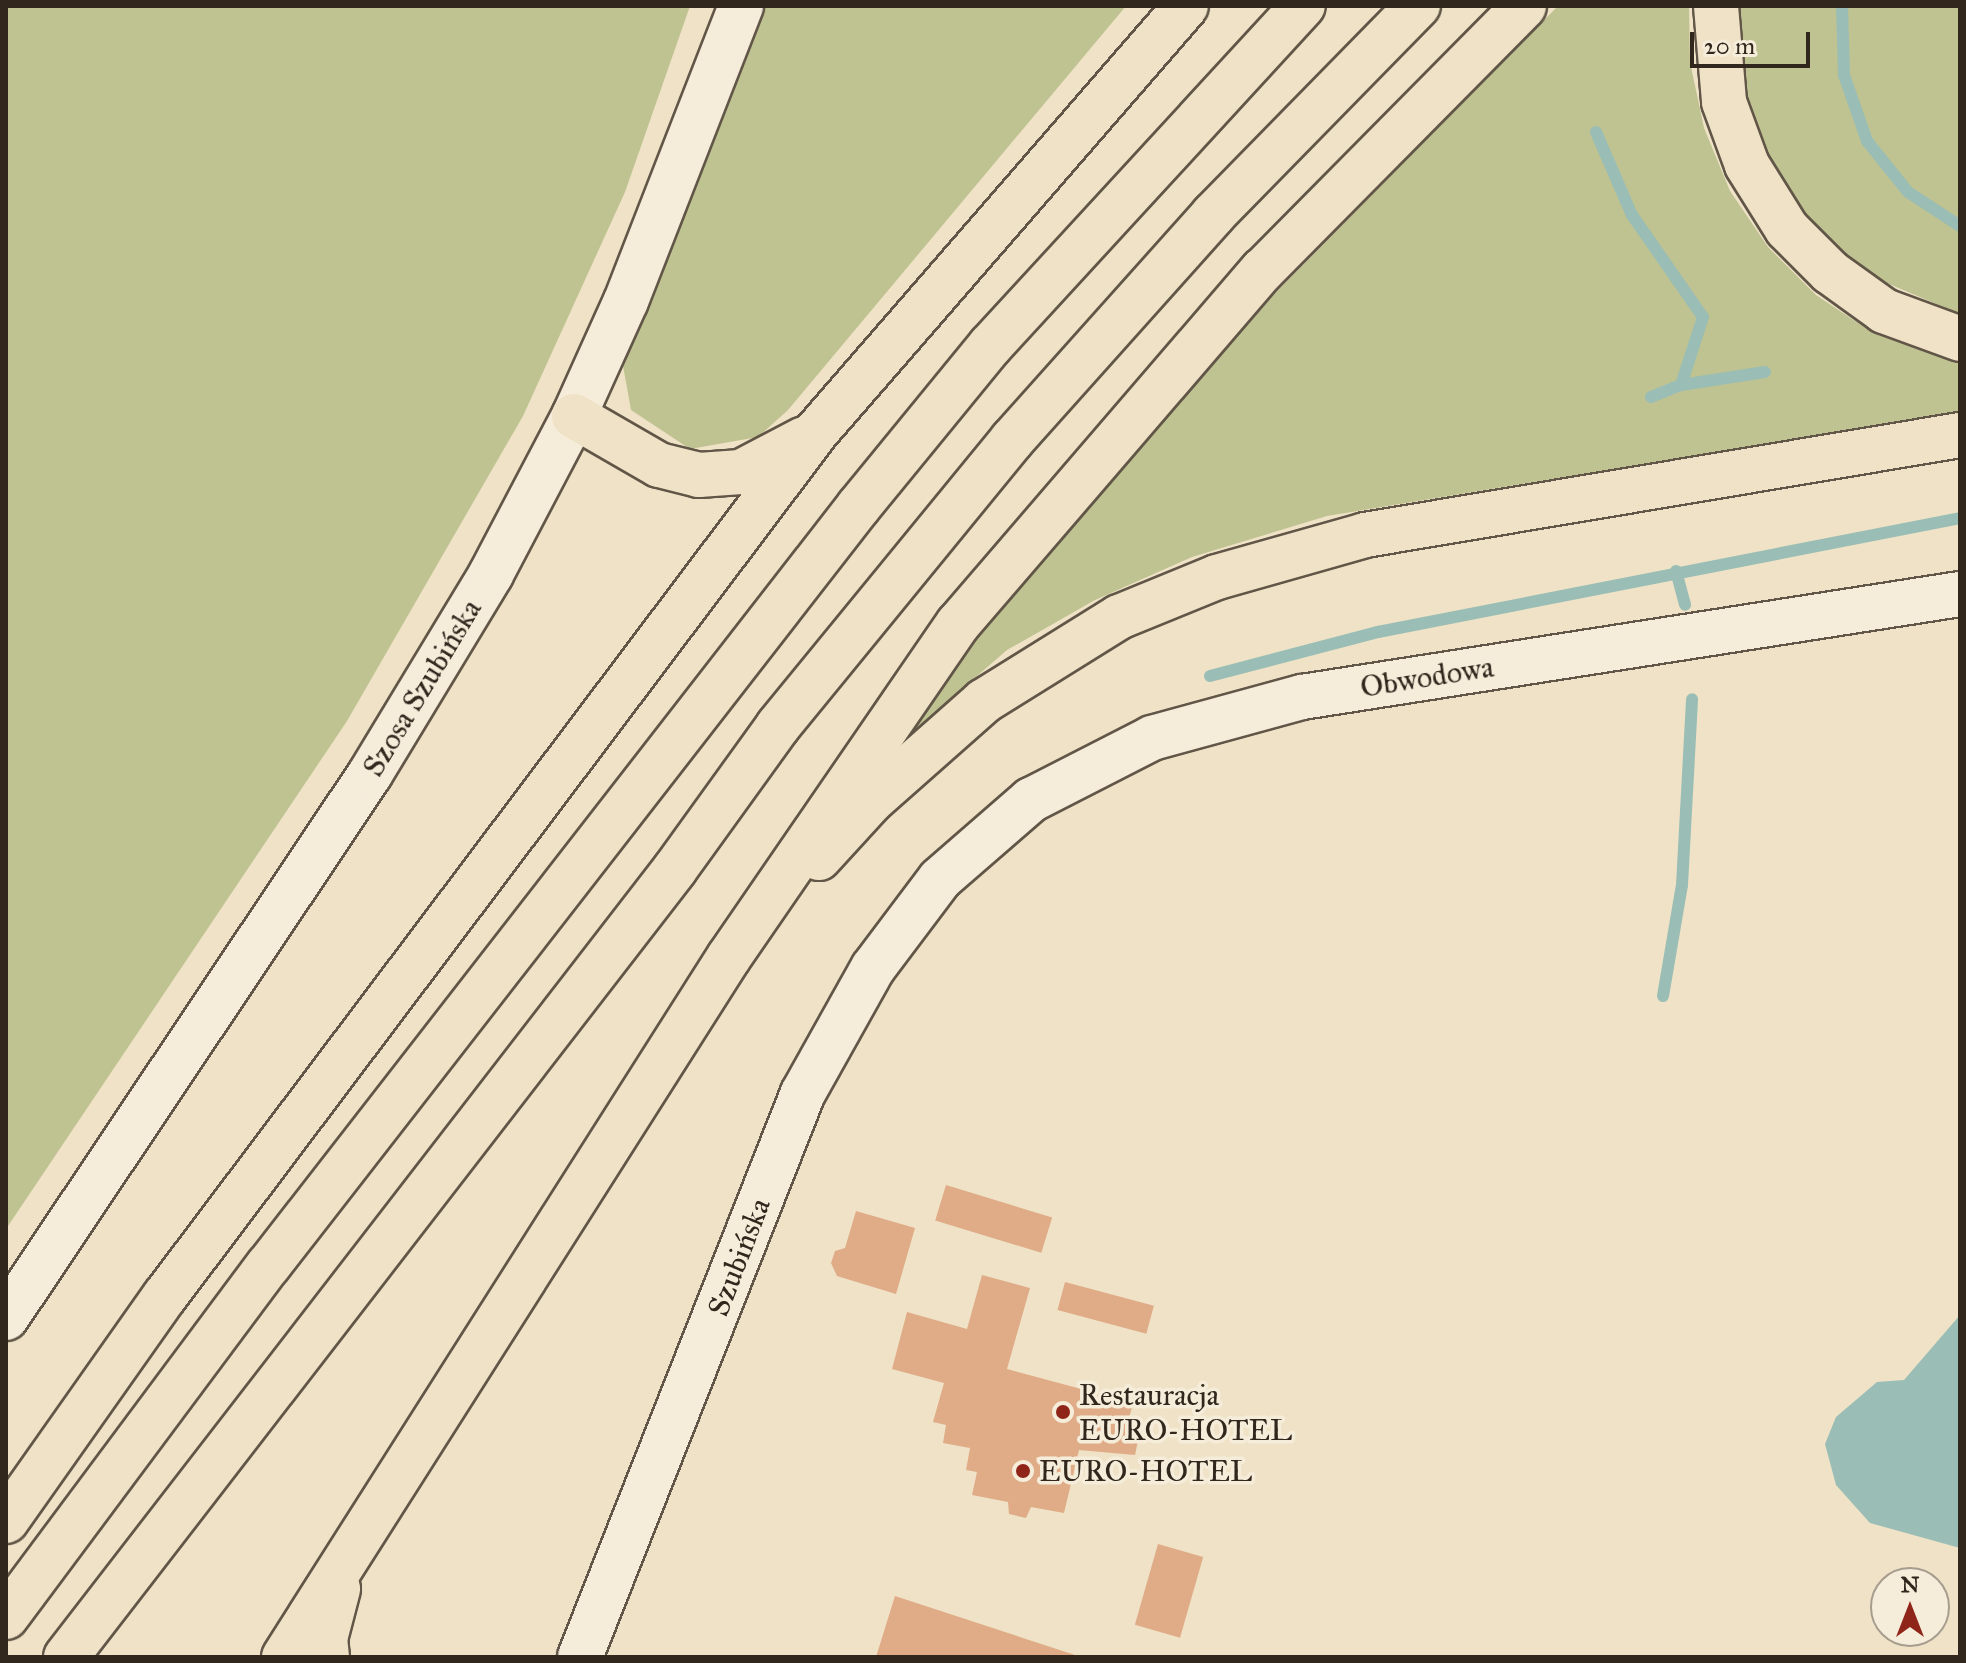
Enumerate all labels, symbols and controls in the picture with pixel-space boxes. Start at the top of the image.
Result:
scale bar [1694,16,1814,66]
text: 20 m [1704,31,1755,61]
street label: Szosa Szubińska [355,593,489,783]
street label: Obwodowa [1358,649,1496,705]
street label: Szubińska [700,1193,778,1321]
place label: Restauracja EURO-HOTEL [1079,1377,1292,1448]
marker: Restauracja EURO-HOTEL [1054,1403,1072,1421]
place label: EURO-HOTEL [1039,1453,1252,1489]
marker: EURO-HOTEL [1014,1462,1032,1480]
north arrow [1870,1567,1950,1647]
text: N [1901,1571,1919,1598]

